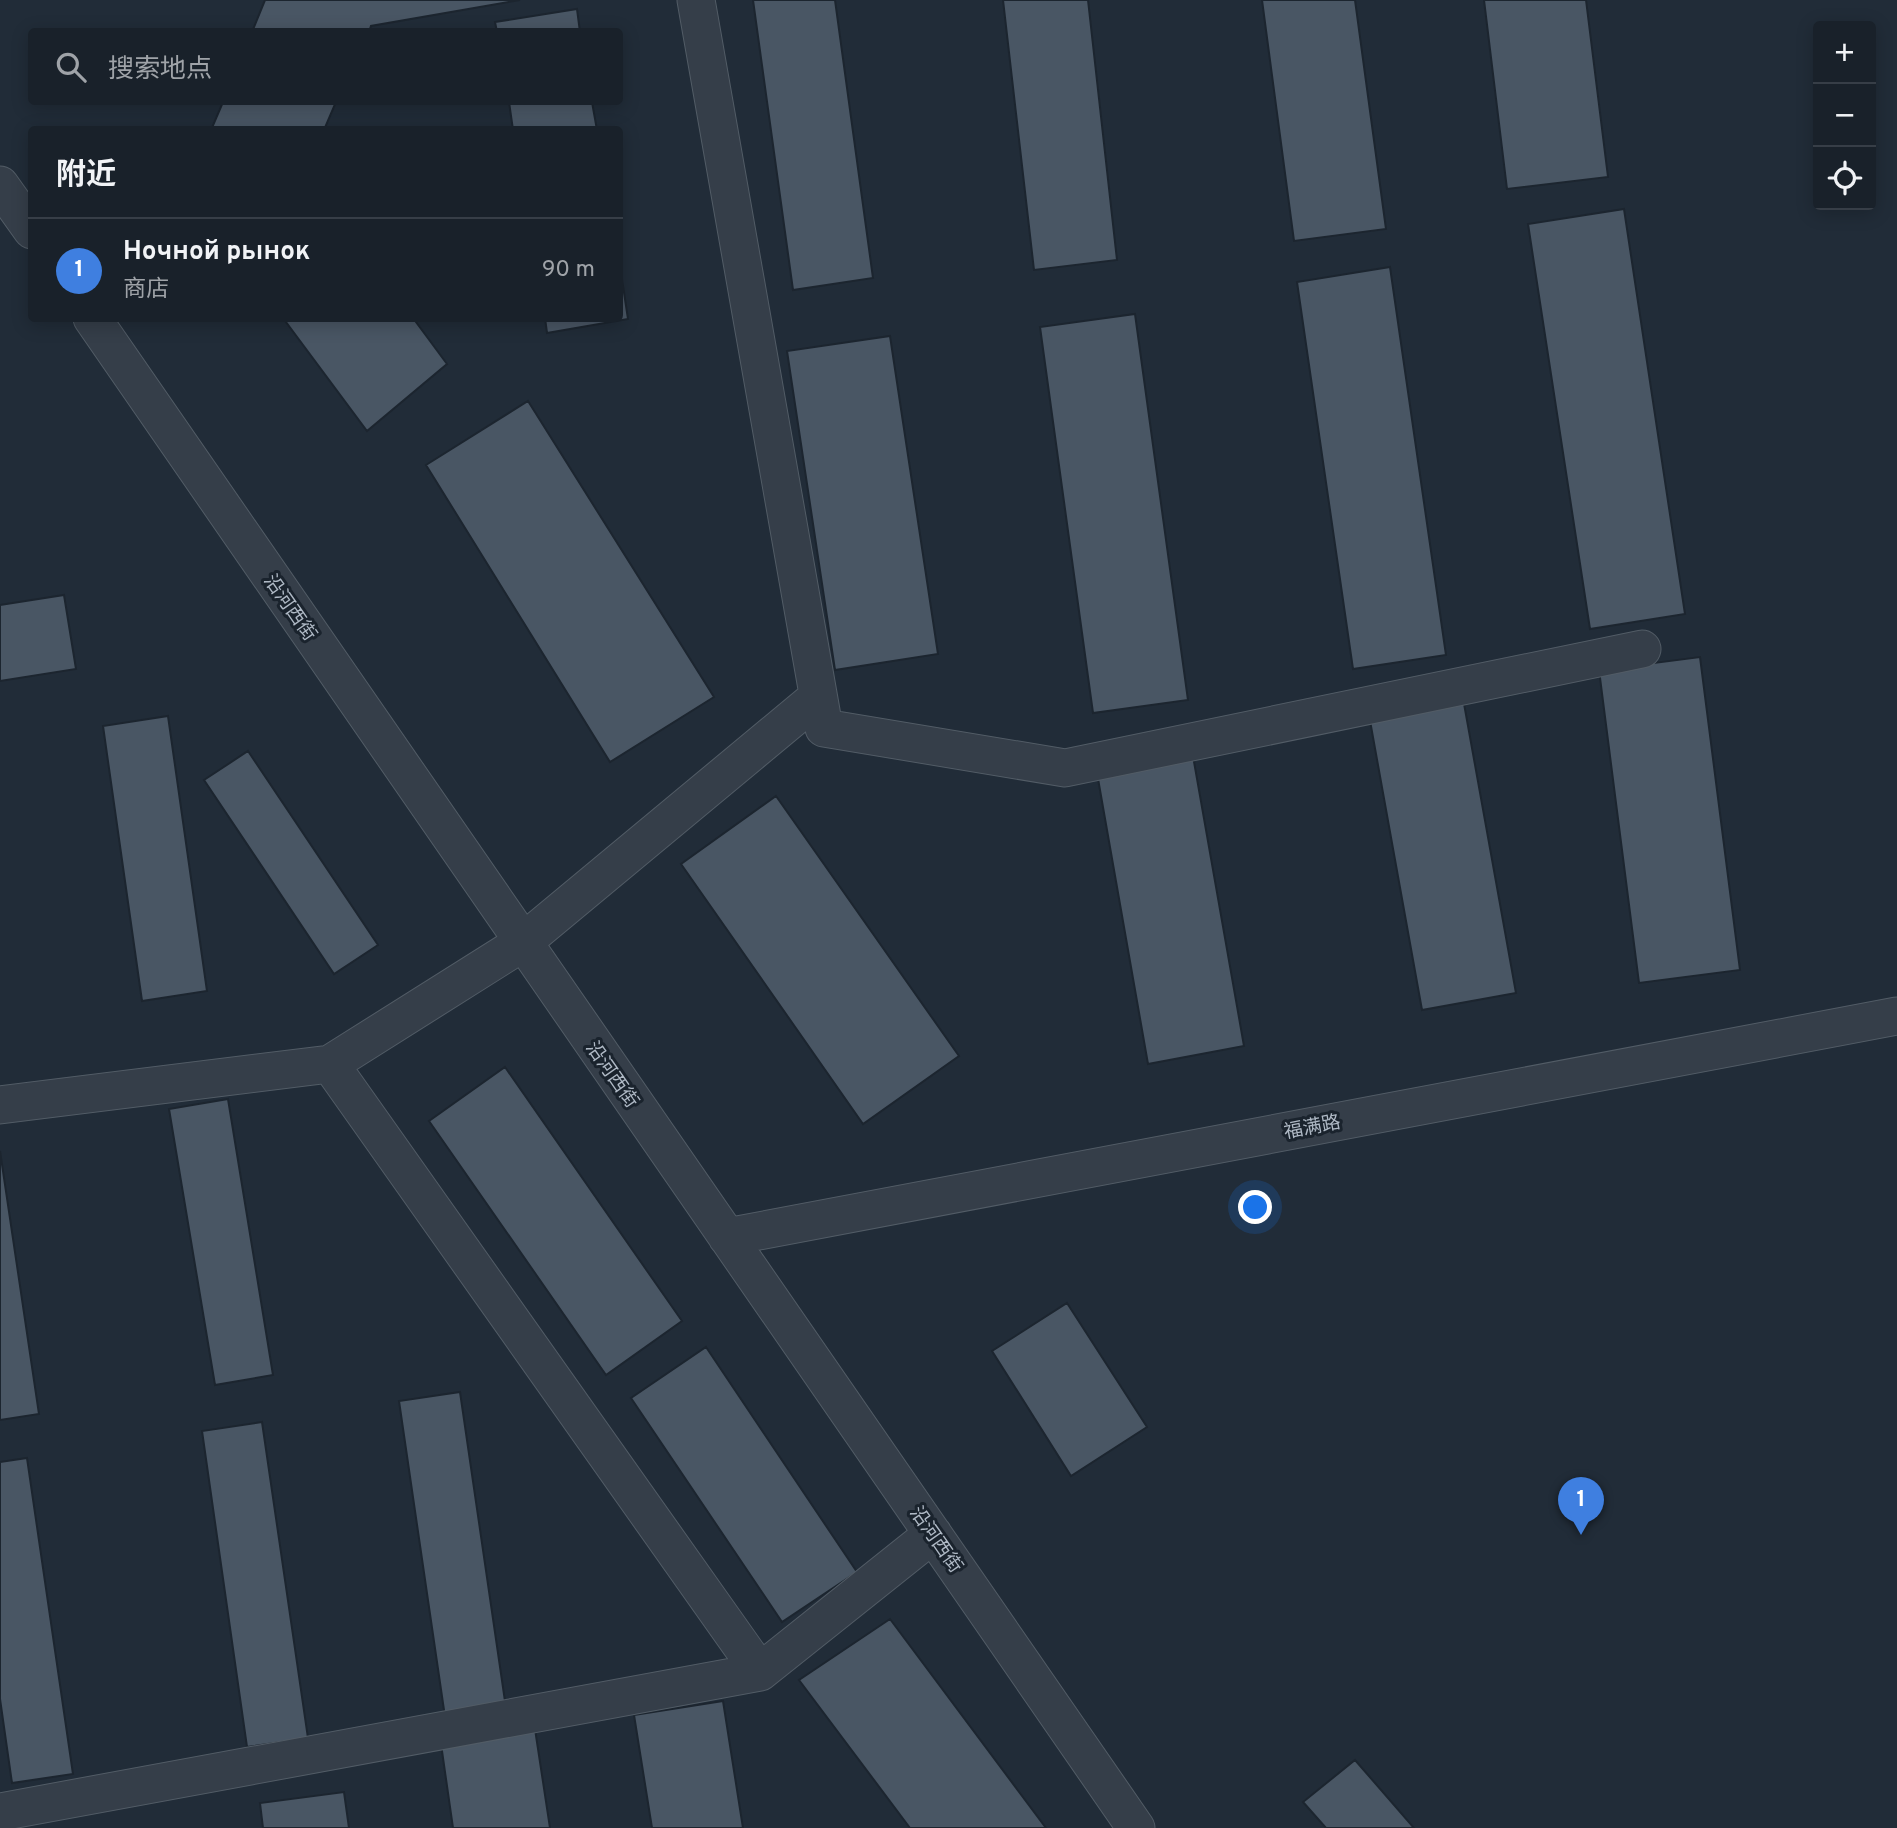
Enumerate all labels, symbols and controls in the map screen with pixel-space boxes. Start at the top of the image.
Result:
map controls [1813,21,1876,210]
button: + [1813,21,1876,84]
search box [28,28,623,105]
icon: search [52,48,90,86]
text: 搜索地点 [108,54,212,87]
button: − [1813,84,1876,147]
button: locate [1813,147,1876,210]
text: 附近 [56,158,116,195]
text: Ночной рынок [123,236,310,269]
text: 1 [74,256,84,285]
text: 90 m [542,256,595,285]
text: 商店 [123,276,169,305]
street label: 沿河西街 [258,570,321,646]
street label: 沿河西街 [580,1037,643,1113]
street label: 福满路 [1282,1111,1343,1145]
your location [1238,1190,1272,1224]
pin: 1 [1558,1477,1604,1535]
street label: 沿河西街 [904,1502,967,1578]

